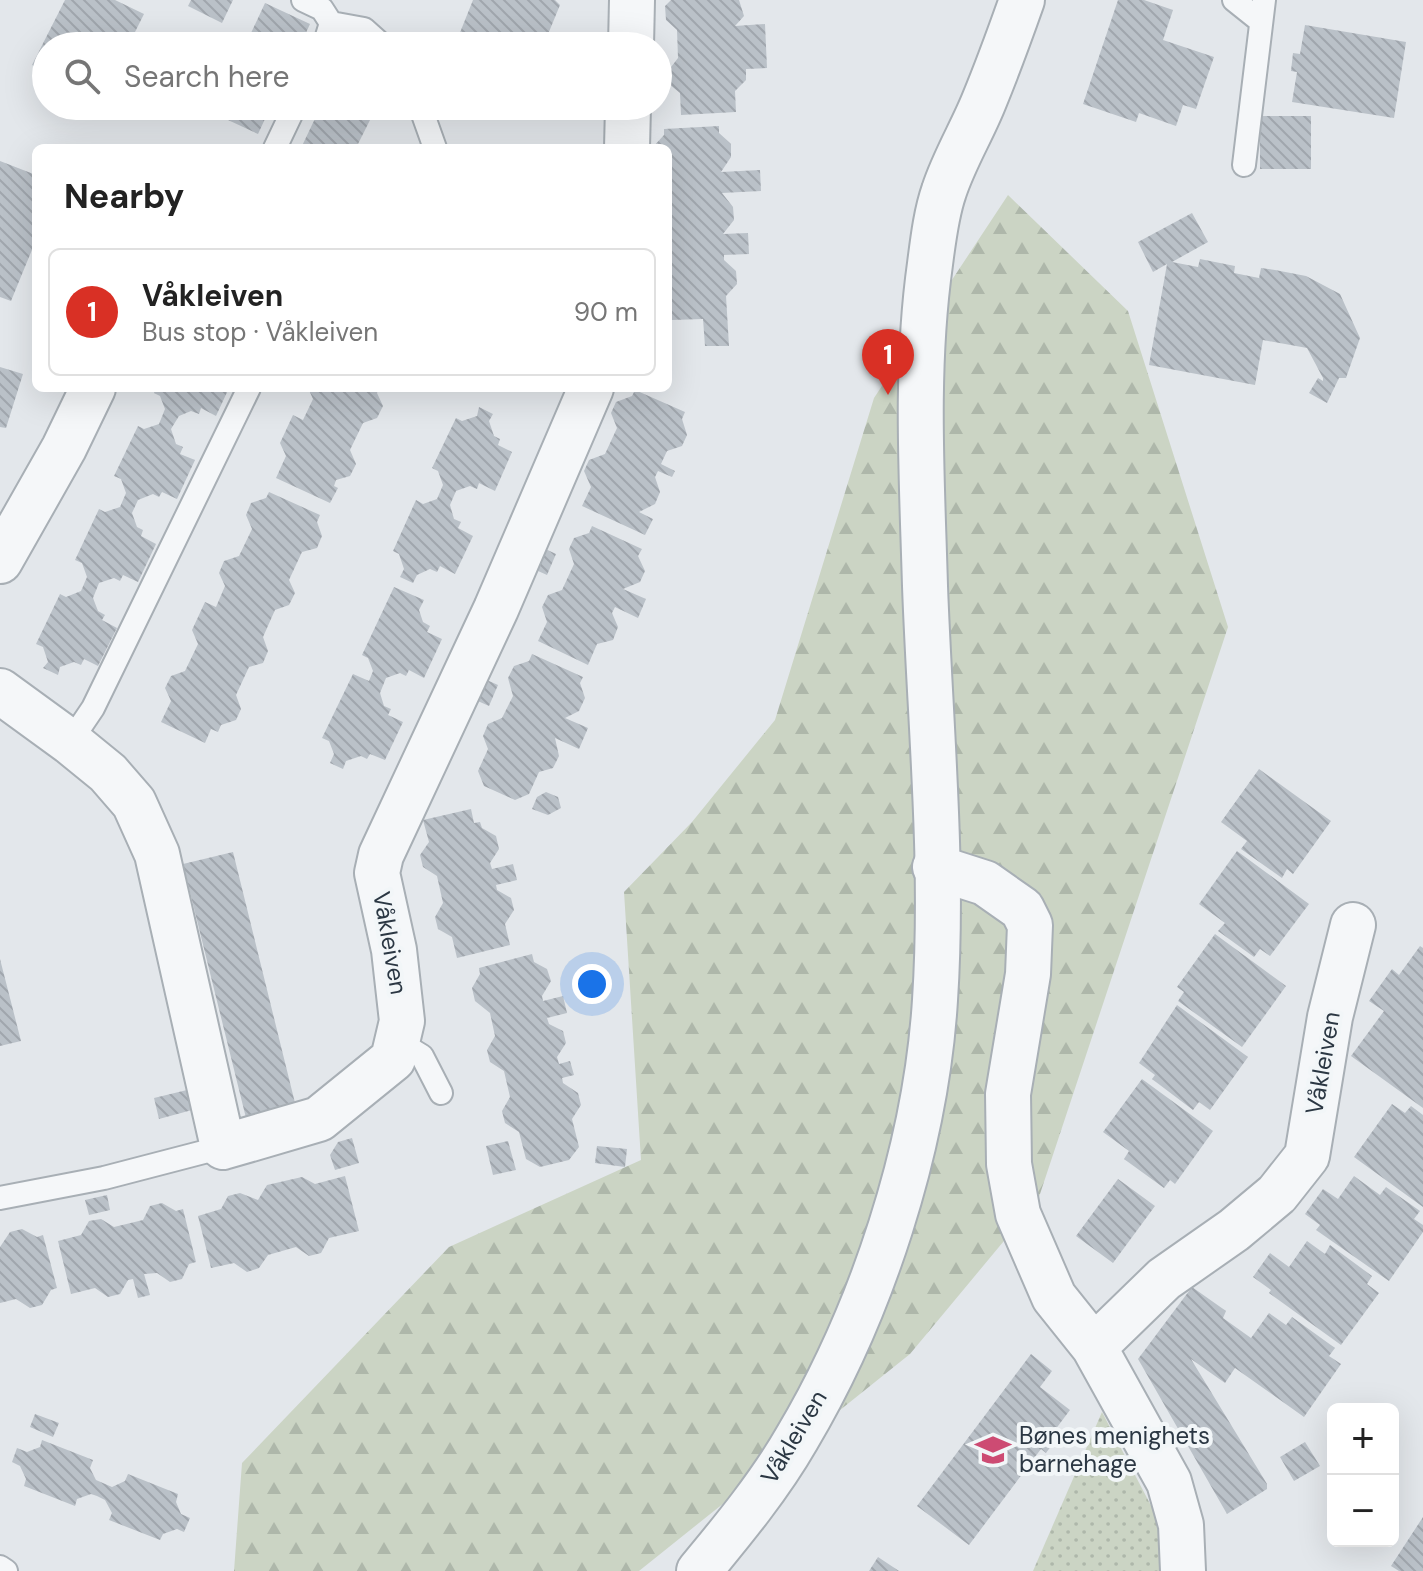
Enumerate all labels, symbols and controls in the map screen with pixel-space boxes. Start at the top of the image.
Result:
search box [32,32,672,120]
icon: search [60,54,104,98]
text: Search here [124,57,290,96]
text: Nearby [64,174,184,219]
text: Våkleiven [142,276,283,315]
text: 1 [87,295,97,329]
text: 90 m [574,295,638,329]
text: Bus stop · Våkleiven [142,315,378,349]
pin: 1 [862,329,914,395]
street label: Våkleiven [366,889,415,997]
your location [572,964,612,1004]
street label: Våkleiven [1298,1009,1347,1117]
street label: Våkleiven [753,1384,834,1489]
map controls [1327,1403,1399,1547]
button: + [1327,1403,1399,1475]
place label: Bønes menighets barnehage [1019,1420,1210,1479]
school or university icon: Bønes menighets barnehage [974,1431,1012,1469]
button: − [1327,1475,1399,1547]

